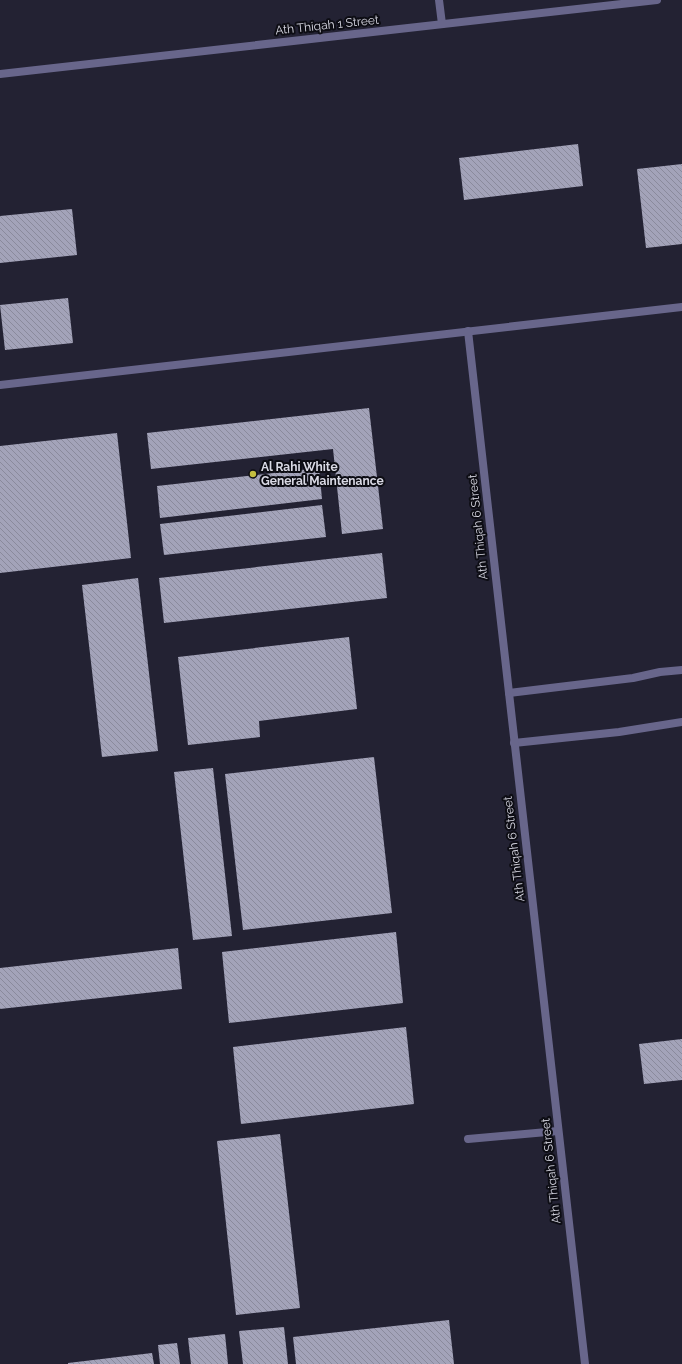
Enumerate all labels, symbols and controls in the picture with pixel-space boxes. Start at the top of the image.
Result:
street label: Ath Thiqah 1 Street [275,13,379,37]
place label: Al Rahi White General Maintenance [261,460,384,488]
marker: Al Rahi White General Maintenance [248,469,258,479]
street label: Ath Thiqah 6 Street [465,474,491,580]
street label: Ath Thiqah 6 Street [501,795,527,903]
street label: Ath Thiqah 6 Street [538,1118,564,1224]

